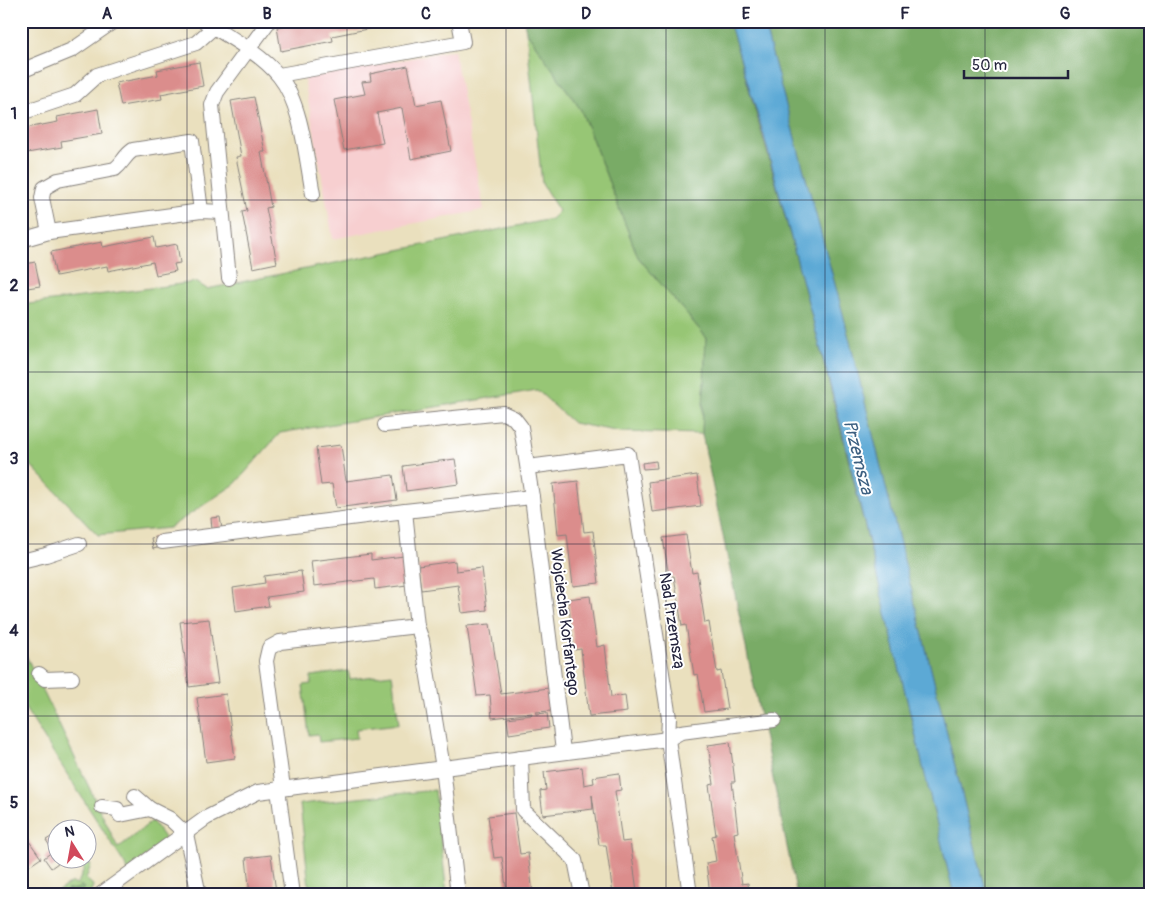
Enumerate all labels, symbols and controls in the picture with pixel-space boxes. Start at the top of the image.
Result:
text: A [102,4,113,24]
text: B [262,4,272,24]
text: C [421,4,431,24]
text: D [581,4,591,24]
text: E [742,4,751,24]
text: F [900,4,910,24]
text: G [1060,4,1071,24]
scale bar [964,48,1068,80]
text: 50 m [972,56,1007,75]
text: 1 [11,104,17,124]
text: 2 [10,276,19,296]
water label: Przemsza [838,418,879,498]
text: 3 [10,449,19,469]
street label: Wojciecha Korfantego [546,547,584,697]
street label: Nad Przemszą [654,571,690,671]
text: 4 [9,621,19,641]
text: 5 [10,793,19,813]
north arrow [48,818,98,868]
text: N [63,822,76,841]

